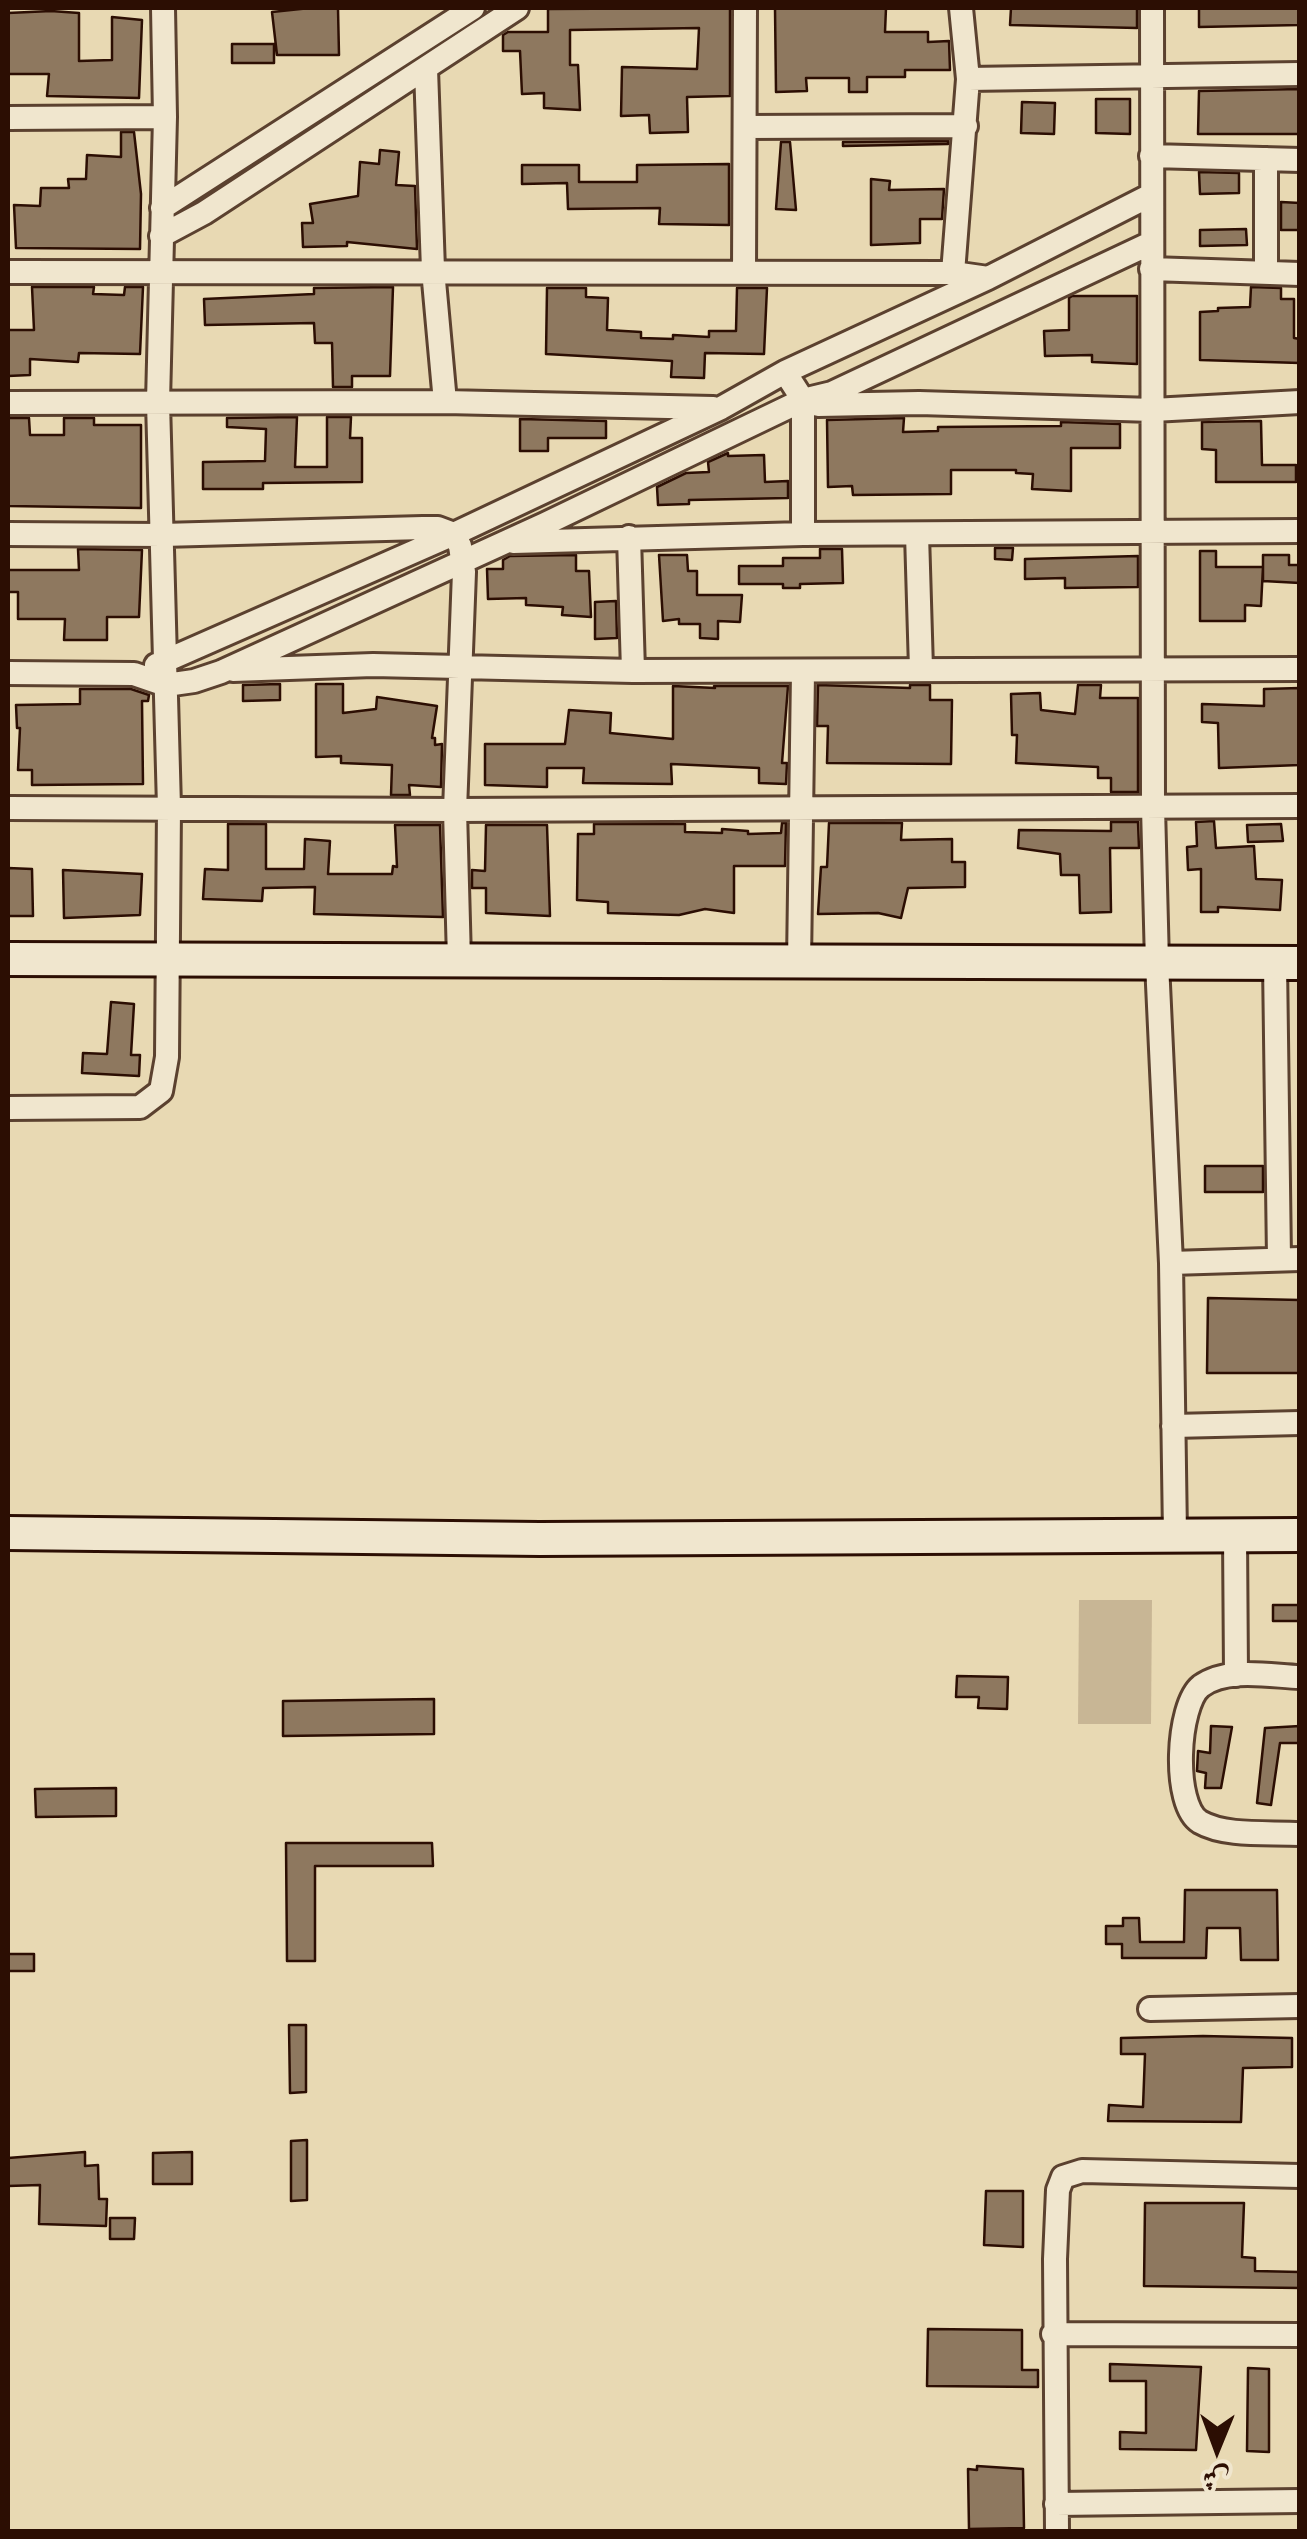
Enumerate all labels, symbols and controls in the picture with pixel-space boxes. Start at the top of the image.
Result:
north arrow [1167,2399,1267,2499]
text: ش [1202,2460,1231,2498]

